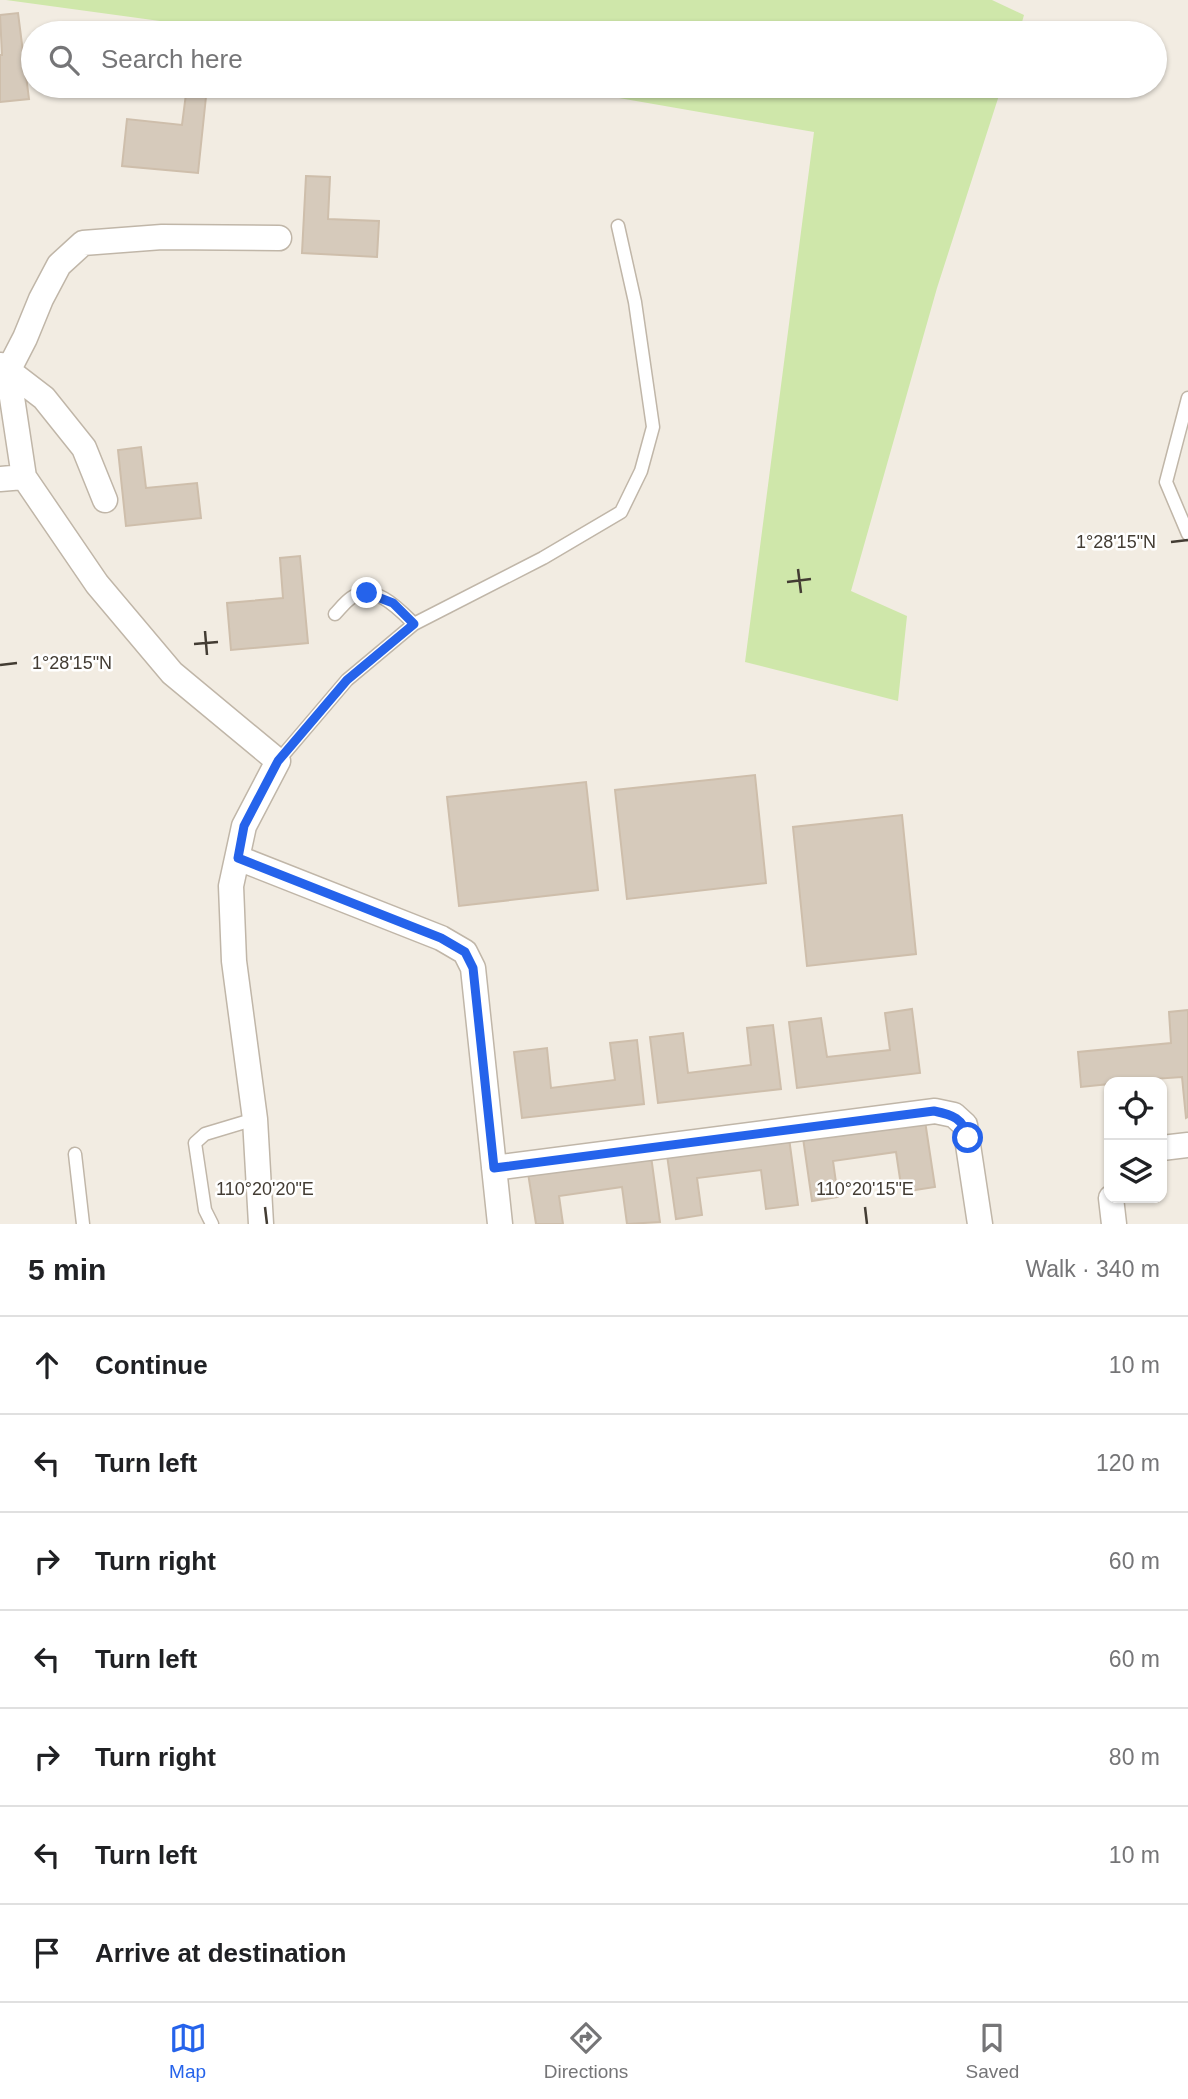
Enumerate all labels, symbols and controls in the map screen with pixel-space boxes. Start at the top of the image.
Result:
search box [21,21,1167,98]
icon: search [45,41,83,79]
text: Search here [101,44,243,74]
text: 1°28'15"N [1076,532,1156,552]
route end [351,577,382,608]
text: 1°28'15"N [32,653,112,673]
map controls [1104,1077,1167,1203]
button: locate [1104,1077,1167,1140]
route start [952,1122,983,1153]
button: layers [1104,1140,1167,1203]
text: 110°20'20"E [216,1179,314,1199]
text: 110°20'15"E [816,1179,914,1199]
text: 5 min [28,1253,106,1286]
text: Walk · 340 m [1025,1256,1160,1282]
icon: ahead [28,1346,66,1384]
text: Continue [95,1350,208,1380]
text: 10 m [1109,1352,1160,1378]
icon: left [28,1444,66,1482]
text: Turn left [95,1448,197,1478]
text: 120 m [1096,1450,1160,1476]
icon: right [28,1542,66,1580]
text: Turn right [95,1546,216,1576]
text: 60 m [1109,1548,1160,1574]
icon: left [28,1640,66,1678]
text: Turn left [95,1644,197,1674]
text: 60 m [1109,1646,1160,1672]
icon: right [28,1738,66,1776]
text: Turn right [95,1742,216,1772]
text: 80 m [1109,1744,1160,1770]
icon: left [28,1836,66,1874]
text: Turn left [95,1840,197,1870]
text: 10 m [1109,1842,1160,1868]
icon: arrive [28,1934,66,1972]
text: Arrive at destination [95,1938,346,1968]
tab: Map [169,2019,207,2083]
tab: Directions [544,2019,628,2083]
tab: Saved [965,2019,1019,2083]

